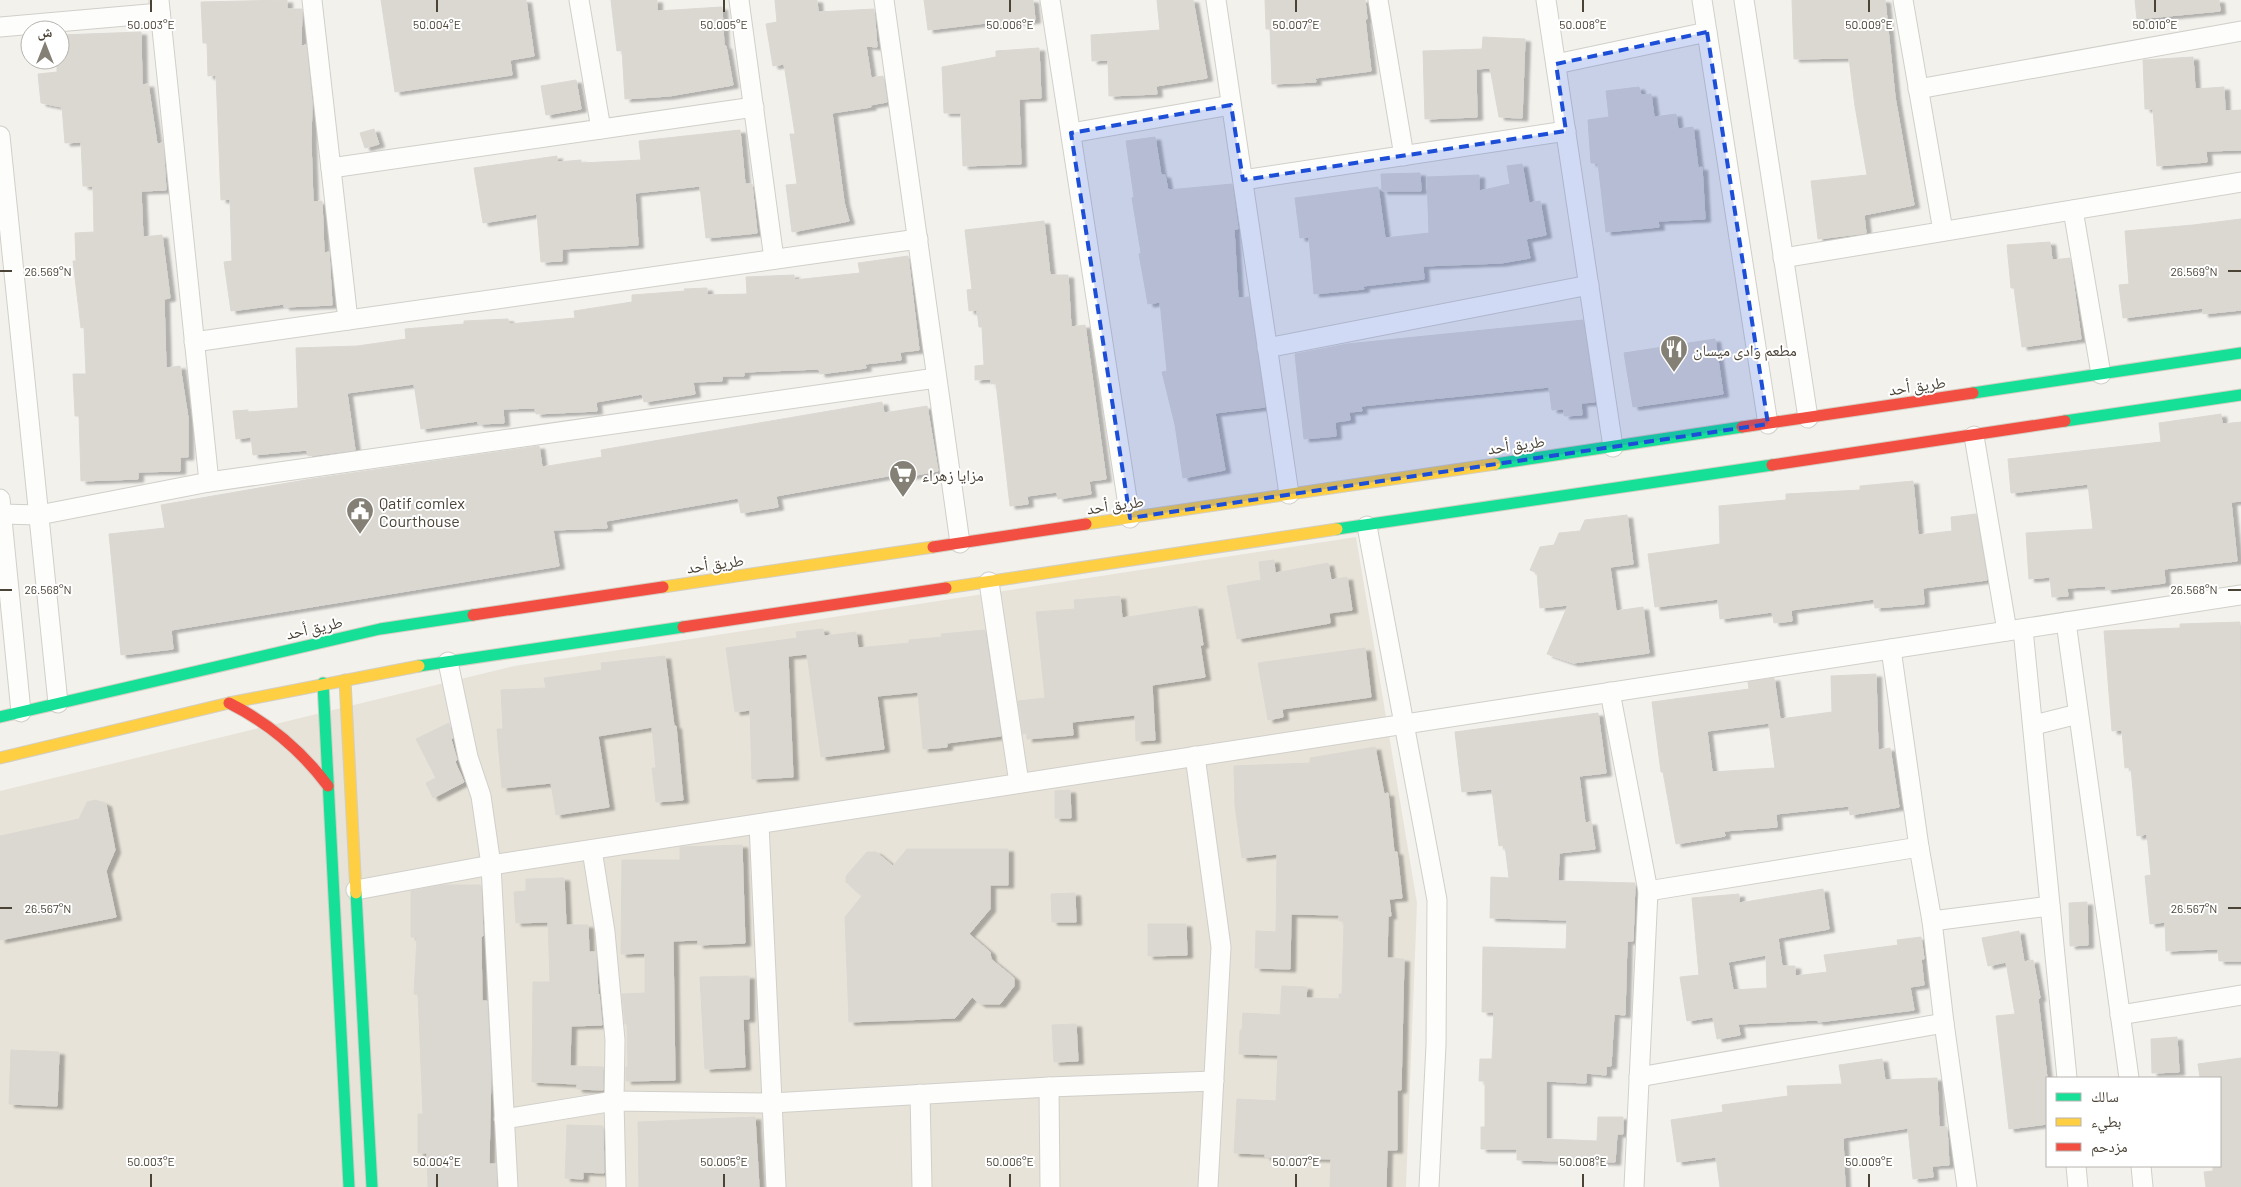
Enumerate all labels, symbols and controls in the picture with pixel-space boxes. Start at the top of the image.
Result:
text: 50.003°E [127,17,175,31]
text: 50.004°E [413,17,461,31]
text: 50.005°E [700,17,748,31]
text: 50.006°E [986,17,1034,31]
text: 50.007°E [1273,17,1319,31]
text: 50.008°E [1559,17,1607,31]
text: 50.009°E [1845,17,1893,31]
text: 50.010°E [2132,17,2178,31]
north arrow [20,20,70,70]
text: ش [38,23,53,41]
text: 26.569°N [24,264,72,278]
text: 26.569°N [2170,264,2218,278]
restaurant icon: مطعم وادى ميسان [1659,334,1689,373]
place label: مطعم وادى ميسان [1693,340,1797,361]
street label: طريق أحد [1887,372,1947,400]
street label: طريق أحد [1486,431,1546,459]
supermarket icon: مزايا زهراء [888,459,918,498]
place label: مزايا زهراء [922,465,984,485]
street label: طريق أحد [1085,491,1145,519]
place label: Qatif comlex Courthouse [379,493,465,530]
public building icon: Qatif comlex Courthouse [345,496,375,535]
street label: طريق أحد [685,550,745,578]
text: 26.568°N [24,582,72,596]
text: 26.568°N [2170,582,2218,596]
street label: طريق أحد [284,611,345,645]
text: 26.567°N [25,901,71,915]
text: 26.567°N [2171,901,2217,915]
legend [2046,1077,2221,1167]
text: سالك [2091,1087,2119,1105]
text: بطيء [2091,1112,2121,1134]
text: مزدحم [2091,1137,2128,1157]
text: 50.003°E [127,1154,175,1168]
text: 50.004°E [413,1154,461,1168]
text: 50.005°E [700,1154,748,1168]
text: 50.006°E [986,1154,1034,1168]
text: 50.007°E [1273,1154,1319,1168]
text: 50.008°E [1559,1154,1607,1168]
text: 50.009°E [1845,1154,1893,1168]

